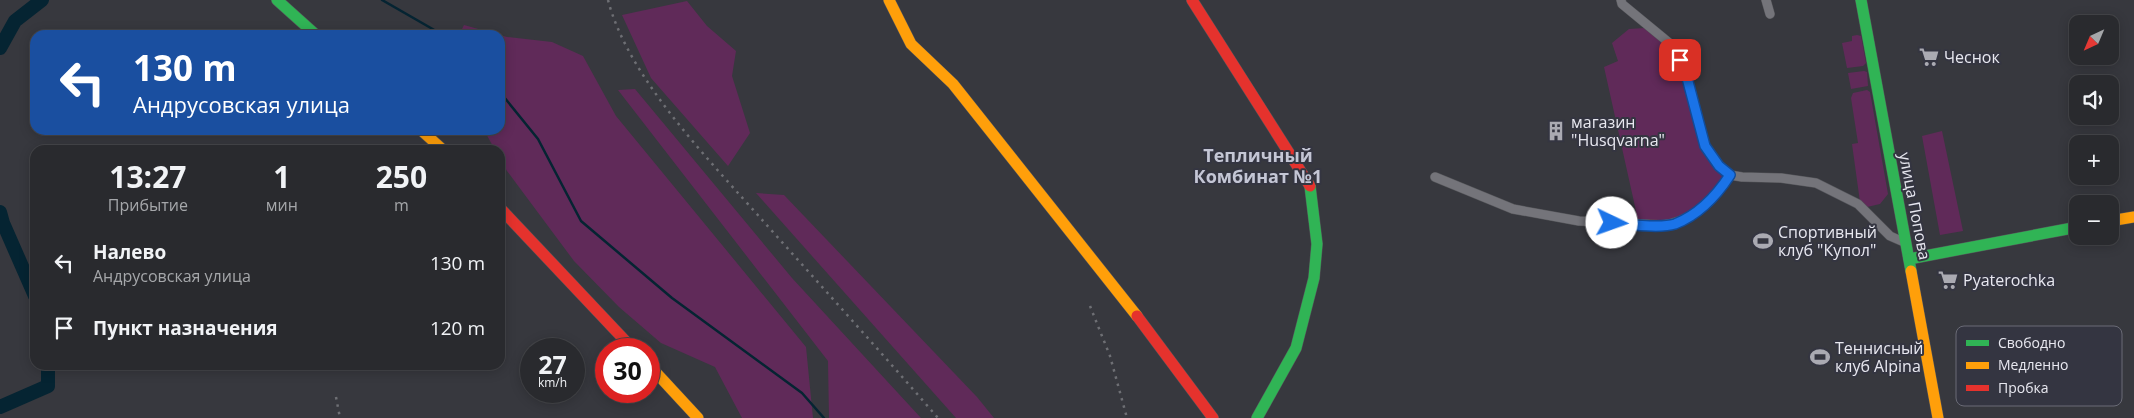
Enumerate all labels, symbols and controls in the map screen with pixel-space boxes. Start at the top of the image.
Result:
north arrow [2069,15,2119,65]
map controls [2069,15,2119,245]
pin [1659,39,1701,81]
text: 130 m [133,44,237,91]
icon: arrive [1666,46,1694,74]
supermarket icon: Чеснок [1918,46,1940,68]
place label: Чеснок [1944,46,2000,68]
icon: left [50,50,115,115]
button: sound [2069,75,2119,125]
text: Андрусовская улица [133,89,350,119]
place label: магазин "Husqvarna" [1571,111,1665,151]
building icon: магазин "Husqvarna" [1545,120,1567,142]
button: + [2069,135,2119,185]
district label: Тепличный Комбинат №1 [1194,143,1322,188]
street label: улица Попова [1894,150,1936,262]
text: 13:27 [109,156,186,197]
text: 1 [273,156,290,197]
text: 250 [376,156,427,197]
text: Прибытие [108,194,188,216]
text: мин [266,194,298,216]
text: m [394,194,409,216]
button: − [2069,195,2119,245]
position arrow [1585,196,1637,248]
place label: Спортивный клуб "Купол" [1778,221,1877,261]
sports icon: Спортивный клуб "Купол" [1752,230,1774,252]
text: Налево [93,239,166,265]
icon: left [50,249,78,277]
text: 130 m [430,250,485,276]
text: Андрусовская улица [93,265,251,287]
supermarket icon: Pyaterochka [1937,269,1959,291]
place label: Pyaterochka [1963,269,2055,291]
icon: arrive [50,314,78,342]
text: Пункт назначения [93,315,278,341]
text: 120 m [430,315,485,341]
legend [1956,326,2122,406]
text: Свободно [1998,333,2065,352]
place label: Теннисный клуб Alpina [1835,337,1923,377]
speed limit sign: 30 [595,338,660,403]
sports icon: Теннисный клуб Alpina [1809,346,1831,368]
text: 27 [538,347,567,381]
text: Медленно [1998,355,2069,374]
text: km/h [538,374,567,391]
text: Пробка [1998,378,2049,397]

